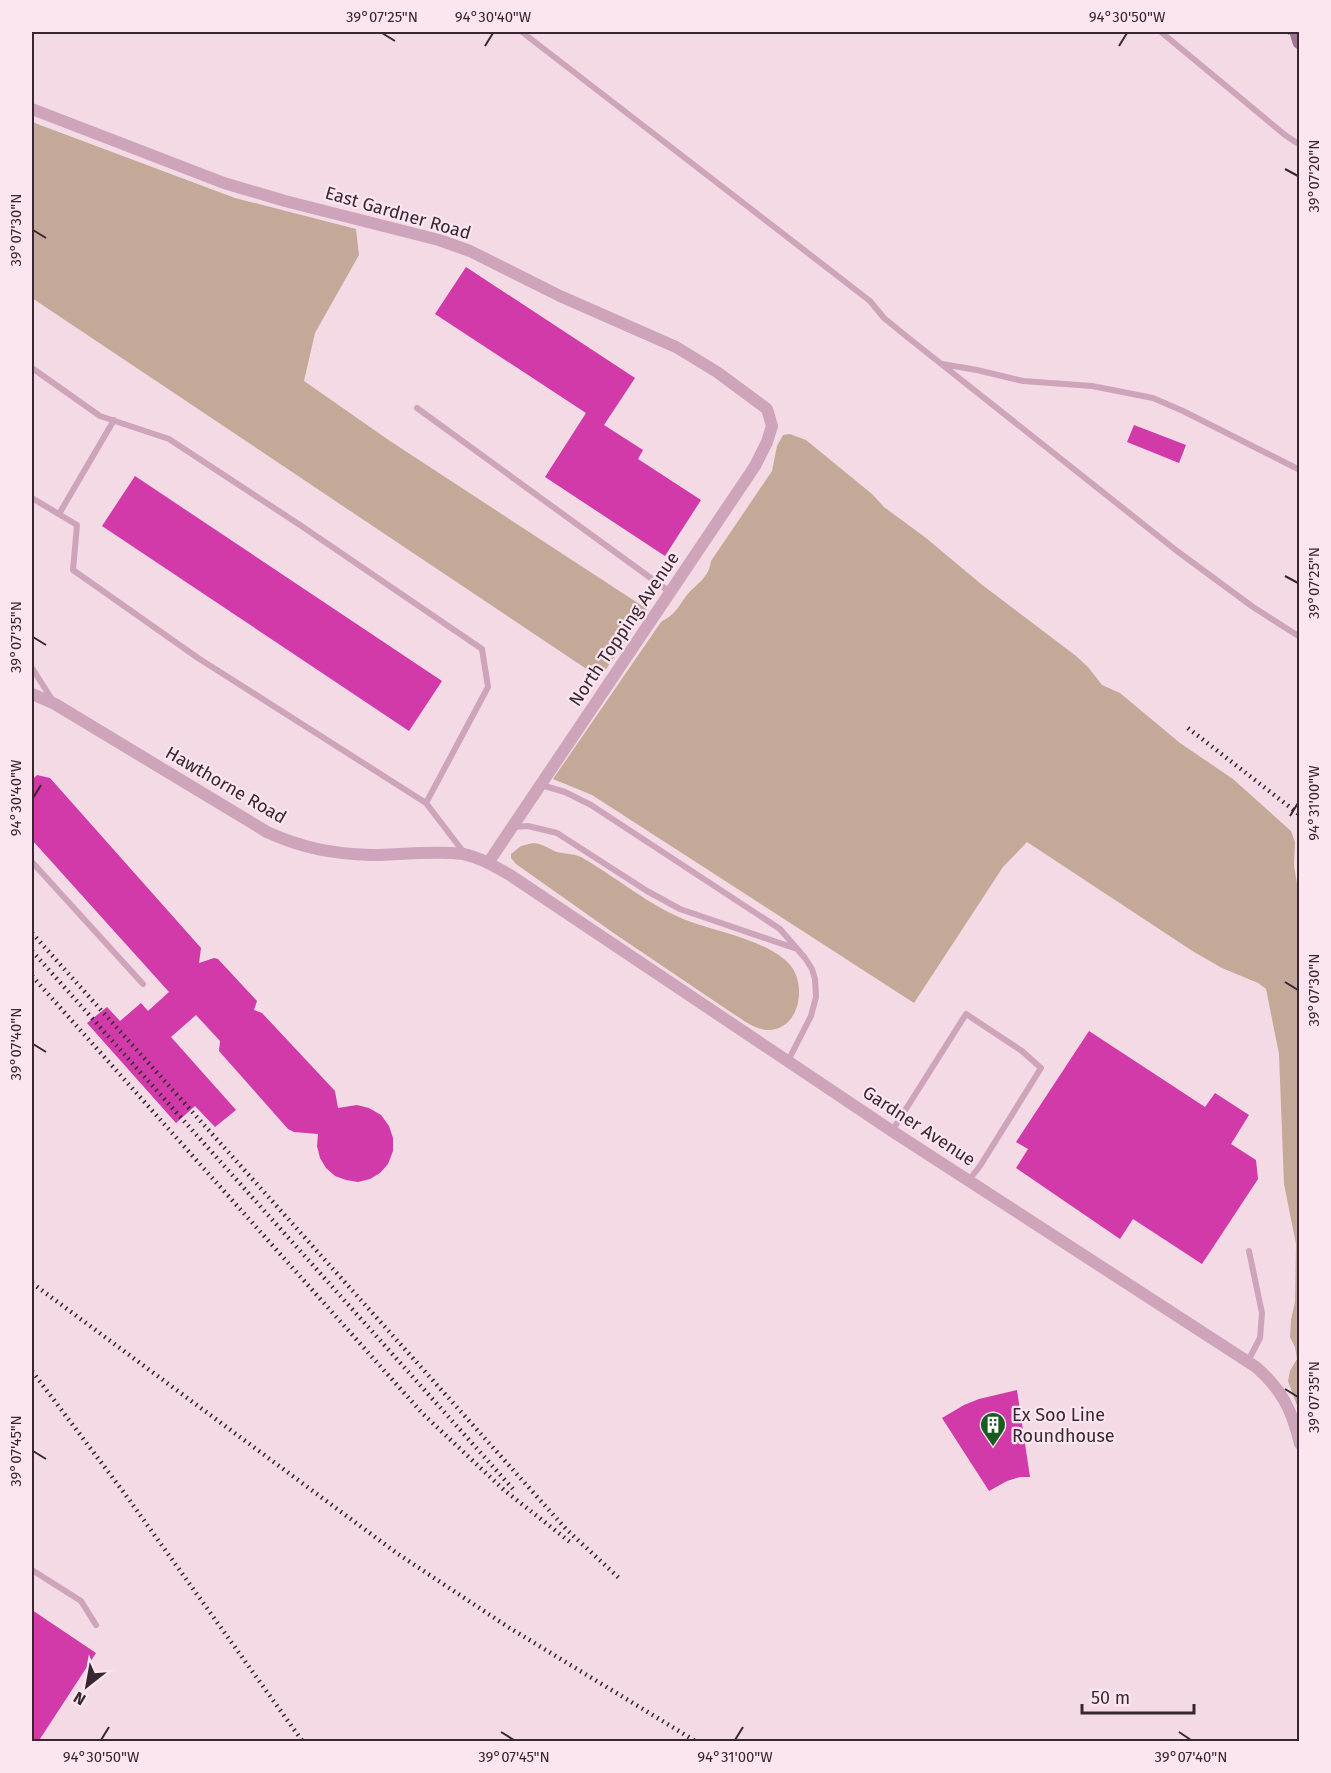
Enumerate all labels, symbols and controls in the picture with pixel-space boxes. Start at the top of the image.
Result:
text: 39°07'25"N [346,8,418,26]
text: 94°30'40"W [455,8,532,26]
text: 94°30'50"W [1089,8,1166,26]
text: 39°07'20"N [1305,139,1323,213]
street label: East Gardner Road [323,182,473,244]
text: 39°07'30"N [7,193,25,267]
text: 39°07'25"N [1305,547,1323,619]
street label: North Topping Avenue [564,548,684,710]
text: 39°07'35"N [7,601,25,673]
street label: Hawthorne Road [162,741,290,829]
text: 94°30'40"W [7,759,25,836]
text: 94°31'00"W [1305,765,1323,841]
text: 39°07'30"N [1305,953,1323,1027]
text: 39°07'40"N [7,1007,25,1081]
street label: Gardner Avenue [858,1081,980,1171]
text: 39°07'35"N [1305,1361,1323,1433]
place label: Ex Soo Line Roundhouse [1012,1404,1115,1447]
building icon: Ex Soo Line Roundhouse [978,1410,1008,1448]
text: 39°07'45"N [7,1415,25,1487]
north arrow [57,1656,117,1716]
scale bar [1082,1677,1194,1715]
text: 50 m [1091,1687,1130,1709]
text: N [70,1688,89,1709]
text: 94°30'50"W [63,1748,140,1766]
text: 39°07'45"N [478,1748,550,1766]
text: 94°31'00"W [697,1748,773,1766]
text: 39°07'40"N [1154,1748,1228,1766]

